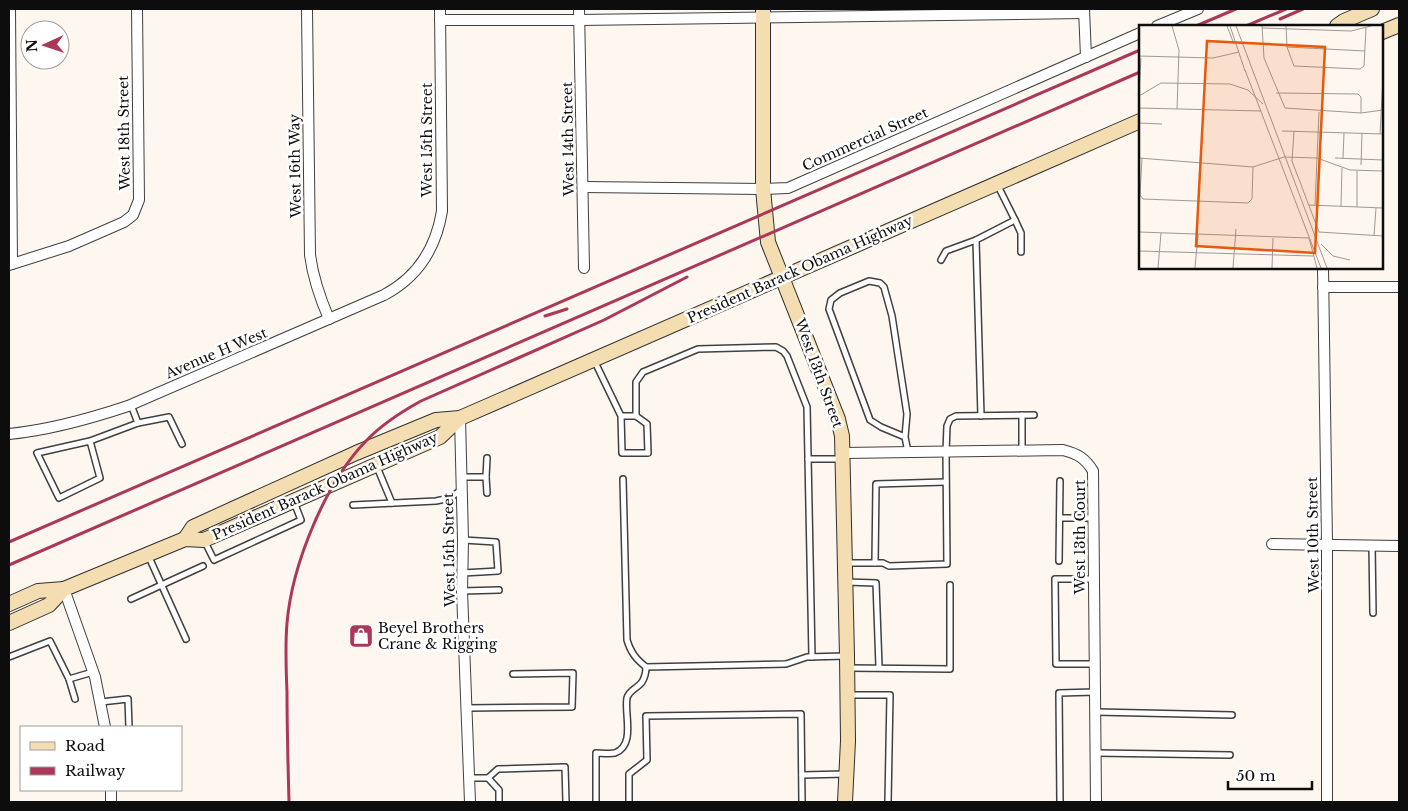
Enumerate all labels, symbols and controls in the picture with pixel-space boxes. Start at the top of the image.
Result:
north arrow [20,20,70,70]
inset map [1139,25,1383,269]
text: N [23,39,41,53]
street label: West 18th Street [114,75,134,192]
street label: West 14th Street [558,81,578,197]
street label: West 15th Street [418,82,436,198]
street label: Commercial Street [799,103,931,175]
street label: West 16th Way [285,114,305,219]
street label: President Barack Obama Highway [684,211,916,327]
street label: West 13th Street [791,315,847,431]
street label: Avenue H West [161,323,270,383]
street label: President Barack Obama Highway [209,428,441,544]
street label: West 10th Street [1303,476,1323,594]
street label: West 13th Court [1071,479,1089,595]
street label: West 15th Street [439,492,459,608]
place label: Beyel Brothers Crane & Rigging [378,619,498,653]
shop icon: Beyel Brothers Crane & Rigging [348,623,374,649]
legend [20,726,182,791]
text: Road [65,736,105,755]
scale bar [1228,758,1312,790]
text: Railway [65,761,126,780]
text: 50 m [1236,766,1276,785]

